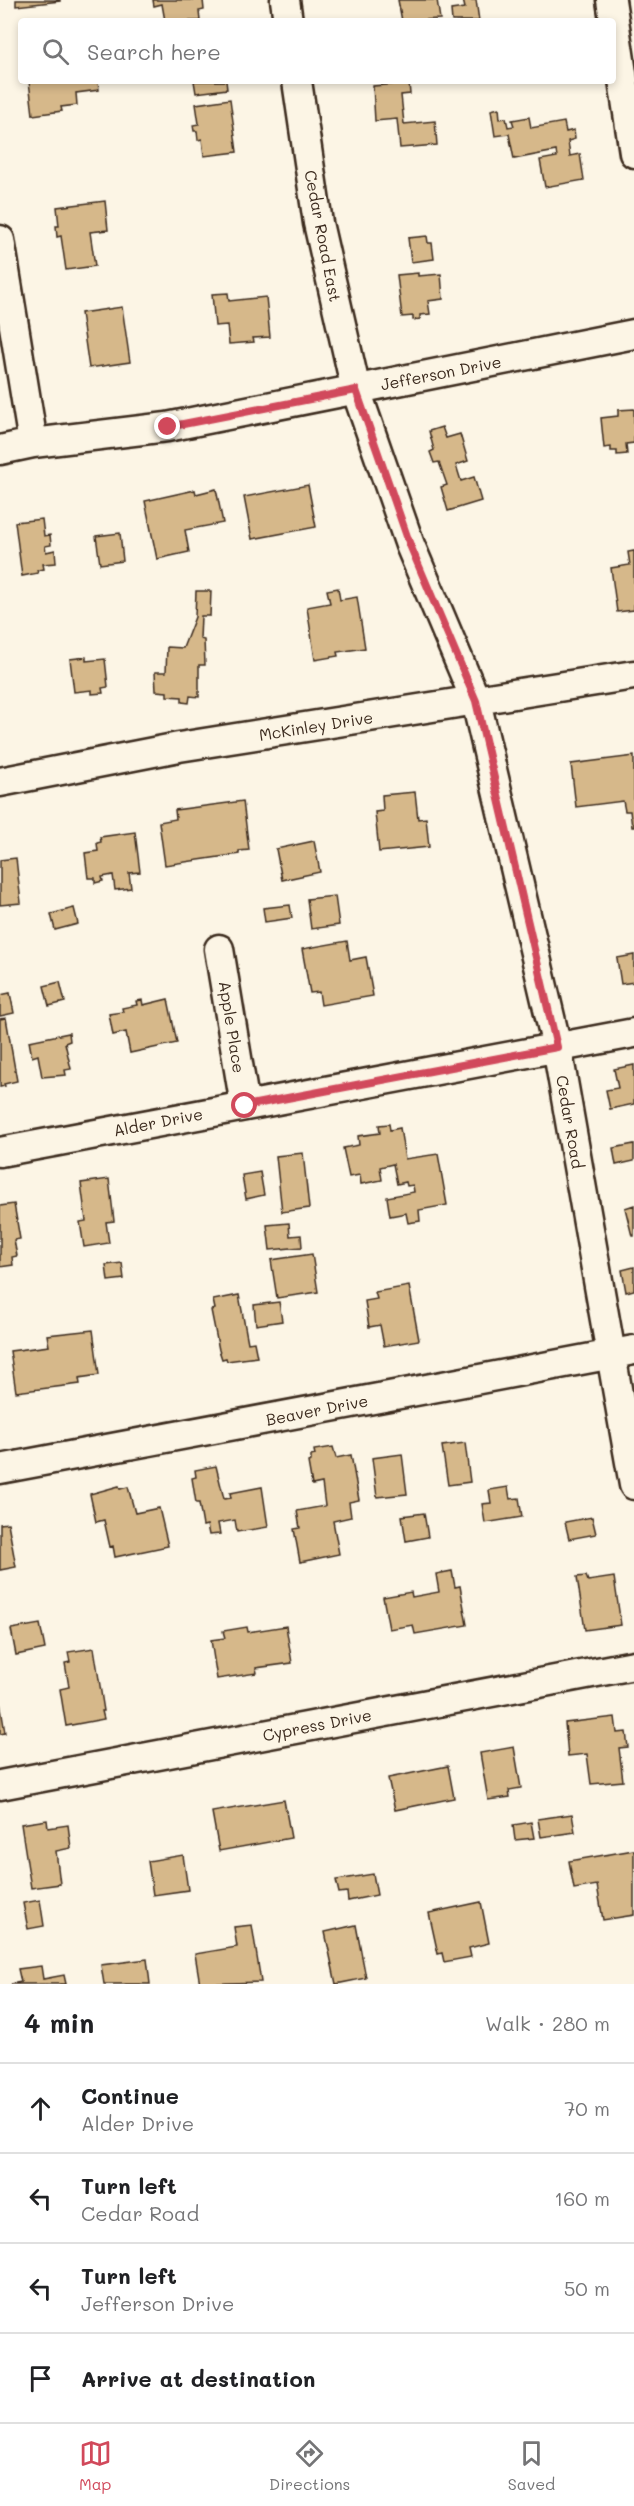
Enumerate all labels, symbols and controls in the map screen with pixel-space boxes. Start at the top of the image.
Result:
search box [18,18,616,84]
icon: search [39,35,72,68]
text: Search here [87,37,221,66]
street label: Cedar Road East [300,168,347,303]
street label: Jefferson Drive [379,351,503,395]
route end [154,413,180,439]
street label: McKinley Drive [257,706,375,745]
street label: Apple Place [215,979,250,1074]
street label: Cedar Road [552,1074,589,1170]
route start [231,1092,257,1118]
street label: Alder Drive [111,1103,204,1140]
street label: Beaver Drive [264,1389,370,1430]
street label: Cypress Drive [261,1704,373,1745]
text: 4 min [24,2006,94,2040]
text: Walk · 280 m [485,2010,610,2036]
text: Continue [81,2081,179,2110]
icon: ahead [24,2092,57,2125]
text: 70 m [564,2095,610,2121]
text: Alder Drive [81,2110,194,2136]
text: Turn left [81,2171,177,2200]
icon: left [24,2182,57,2215]
text: 160 m [554,2185,610,2211]
text: Cedar Road [81,2200,199,2226]
text: Turn left [81,2261,177,2290]
icon: left [24,2272,57,2305]
text: 50 m [564,2275,610,2301]
text: Jefferson Drive [81,2290,234,2316]
icon: arrive [24,2362,57,2395]
text: Arrive at destination [81,2364,316,2393]
tab: Map [79,2437,112,2494]
tab: Directions [269,2437,350,2494]
tab: Saved [508,2437,555,2494]

